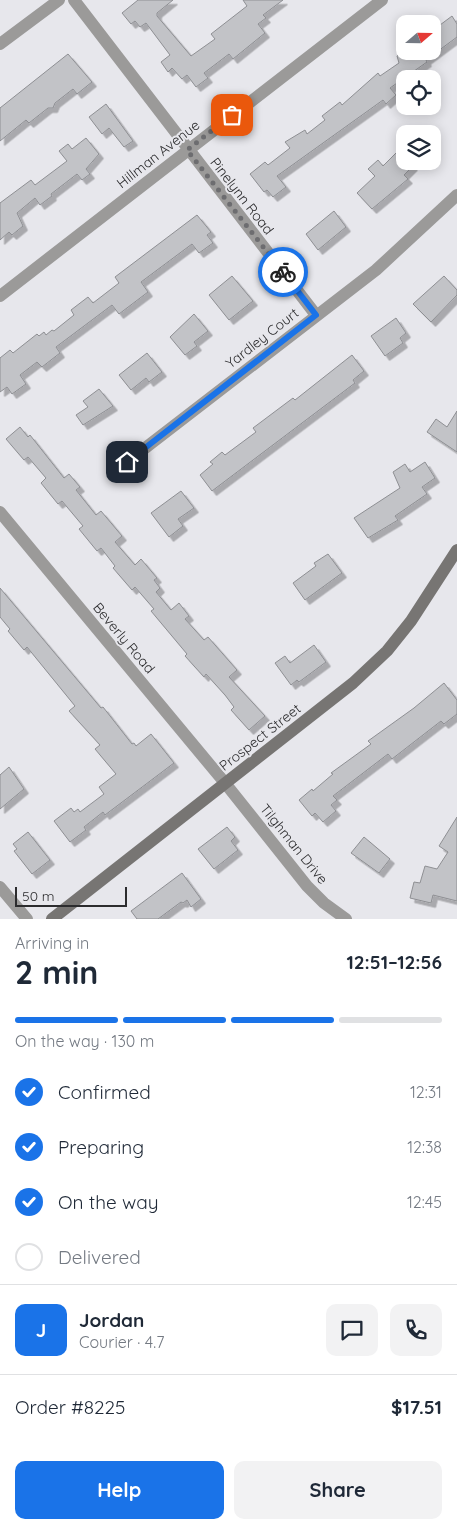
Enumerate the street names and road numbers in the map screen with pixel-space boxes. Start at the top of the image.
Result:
street label: Hillman Avenue [113,116,203,192]
street label: Pinelynn Road [206,154,278,238]
street label: Yardley Court [222,304,302,372]
street label: Beverly Road [89,599,159,677]
street label: Prospect Street [215,699,305,775]
street label: Tilghman Drive [256,800,332,888]

